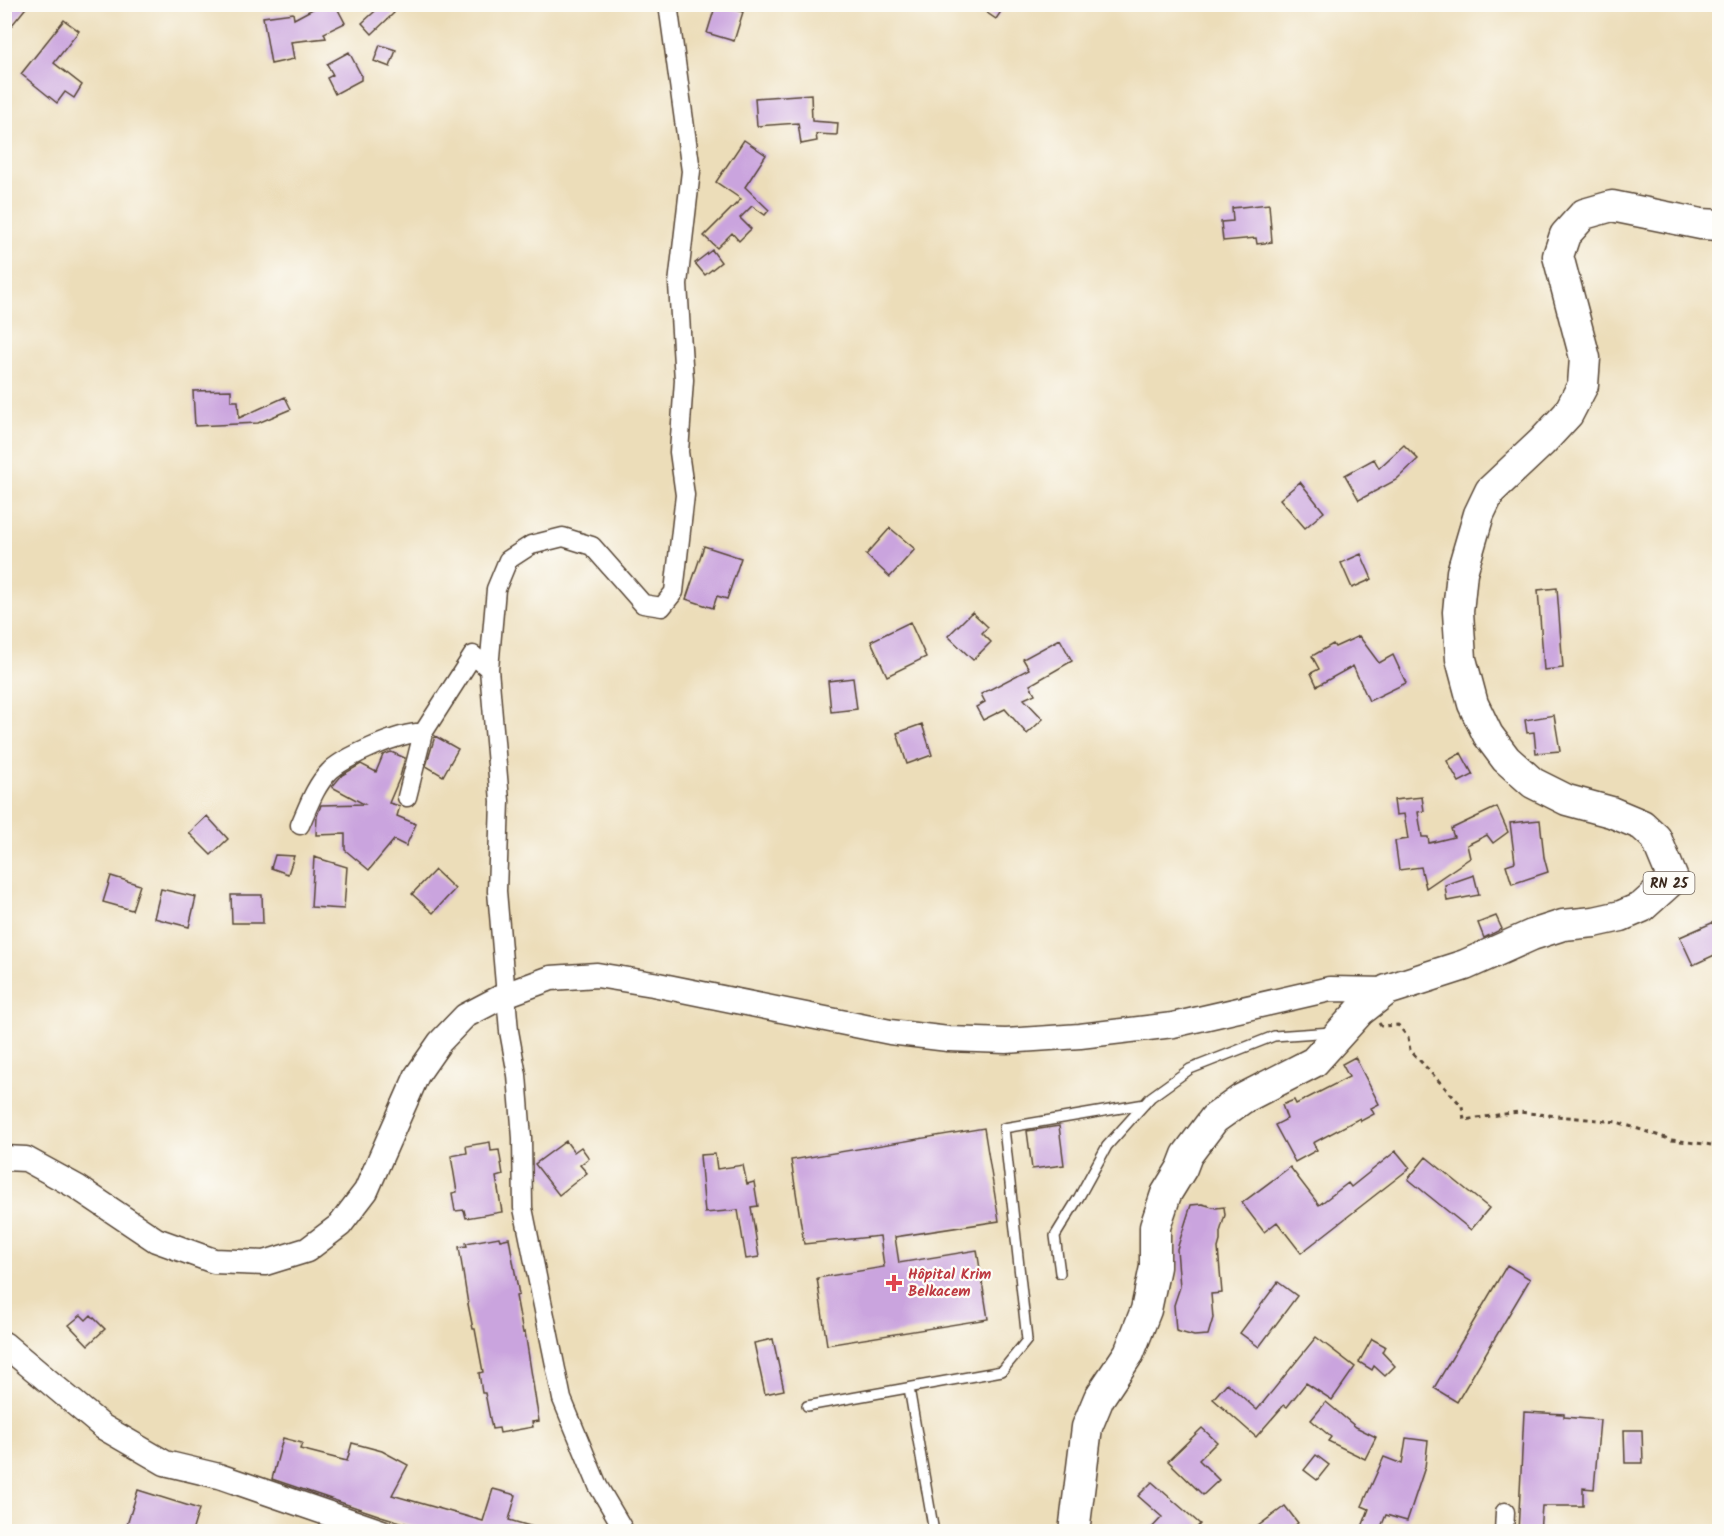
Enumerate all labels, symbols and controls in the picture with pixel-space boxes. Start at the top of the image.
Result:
road number: RN 25 [1644,872,1694,894]
place label: Hôpital Krim Belkacem [908,1263,991,1304]
marker: Hôpital Krim Belkacem [885,1274,903,1292]

